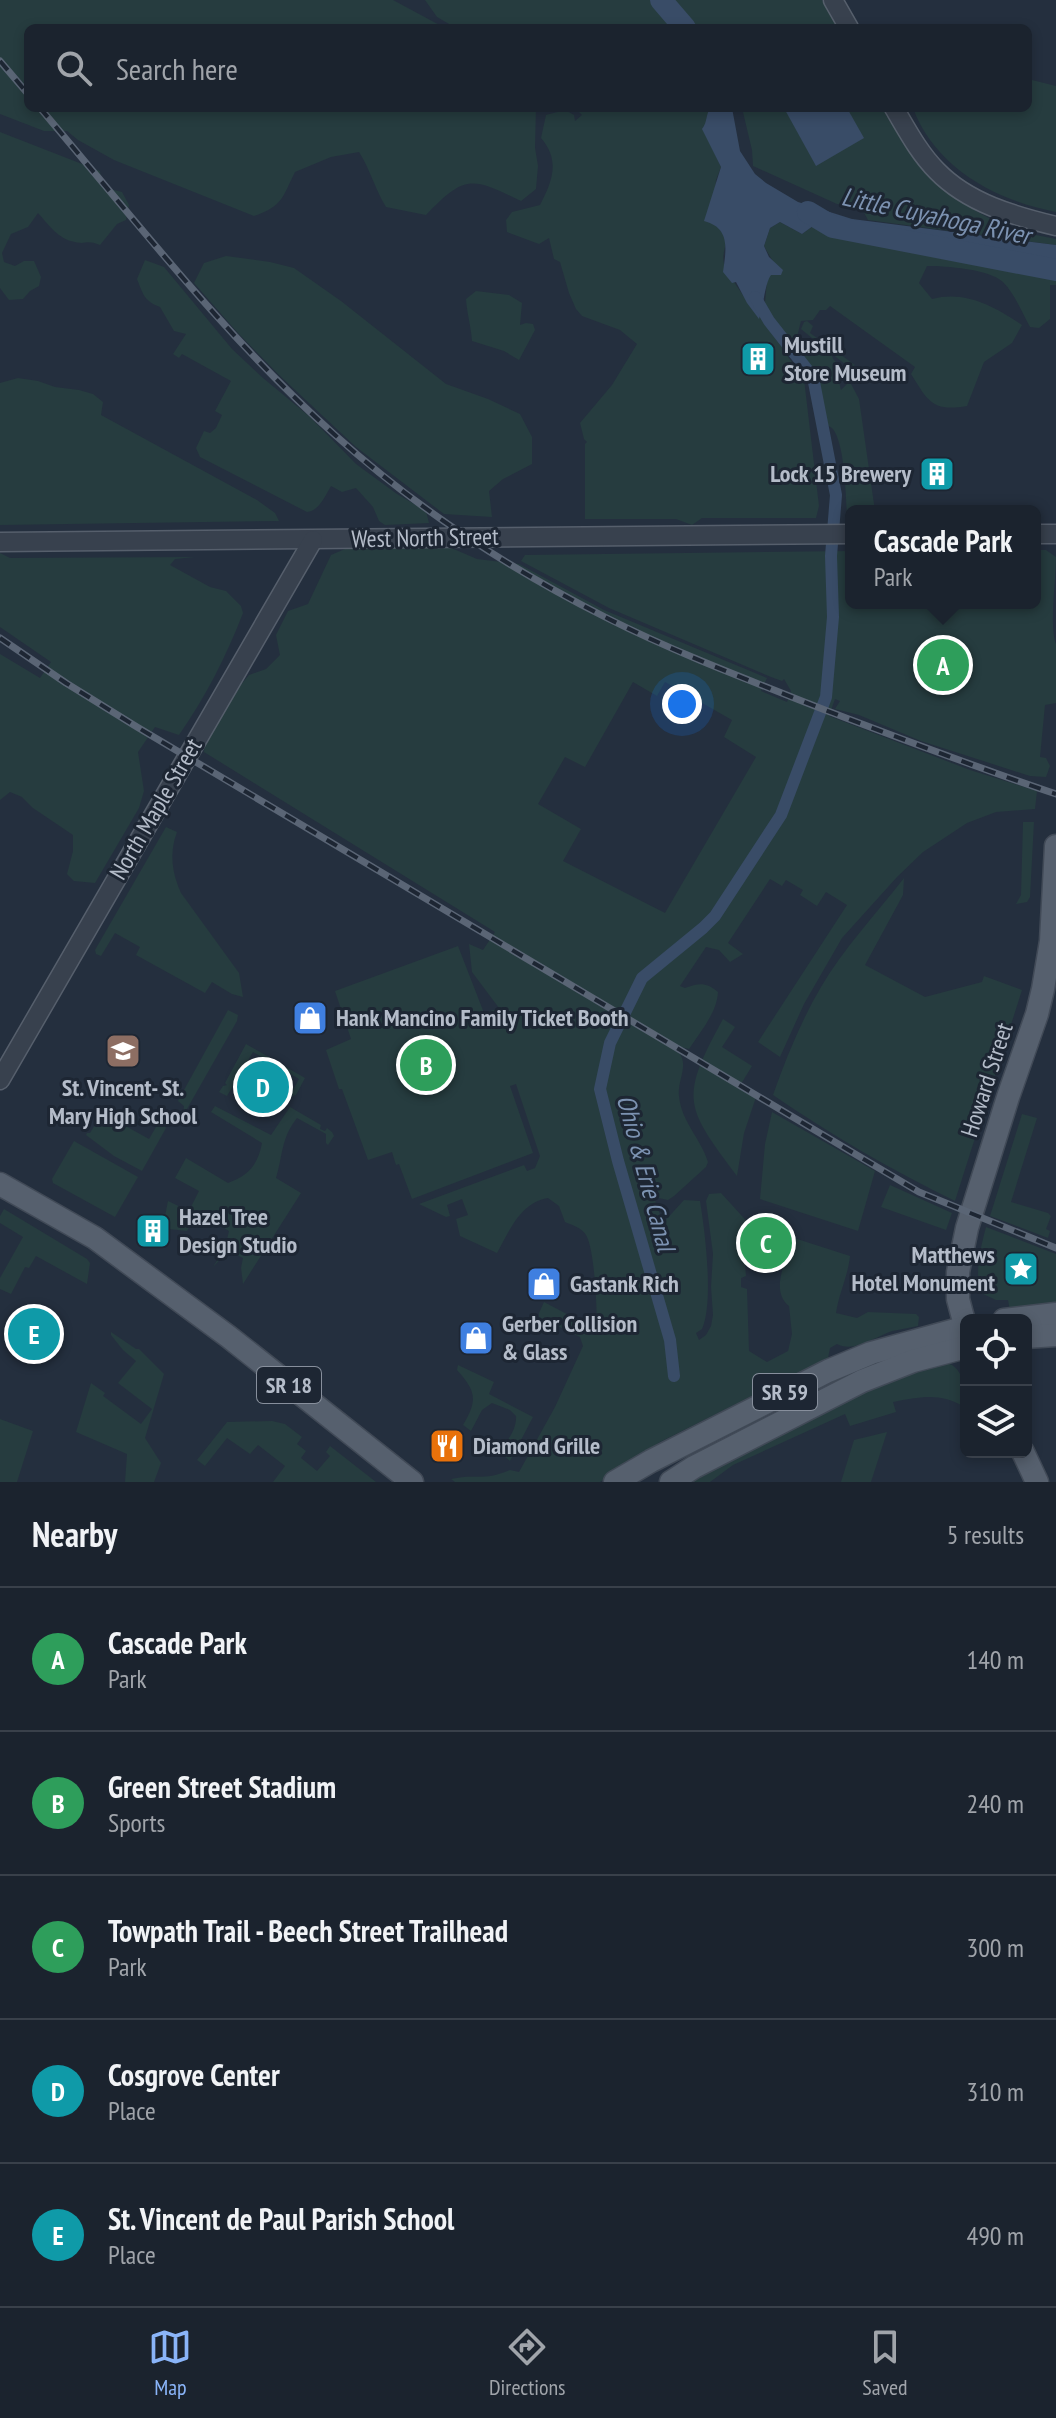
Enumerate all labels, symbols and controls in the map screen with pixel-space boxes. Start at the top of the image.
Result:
search box [24,24,1032,112]
icon: search [52,46,96,90]
text: Search here [116,49,238,88]
water label: Little Cuyahoga River [839,179,1037,252]
place label: Mustill Store Museum [784,329,906,388]
building icon: Mustill Store Museum [739,340,777,378]
building icon: Lock 15 Brewery [918,455,956,493]
place label: Lock 15 Brewery [770,458,911,489]
popup [845,505,1041,609]
street label: West North Street [351,521,499,554]
text: Cascade Park [874,521,1012,560]
text: Park [874,560,912,593]
pin: A [917,635,969,695]
your location [662,684,702,724]
street label: North Maple Street [103,732,209,885]
shop icon: Hank Mancino Family Ticket Booth [291,999,329,1037]
place label: Hank Mancino Family Ticket Booth [336,1002,629,1033]
street label: Howard Street [953,1018,1020,1141]
school or university icon: St. Vincent- St. Mary High School [104,1032,142,1070]
pin: B [400,1035,452,1095]
pin: D [237,1057,289,1117]
place label: St. Vincent- St. Mary High School [49,1072,197,1131]
water label: Ohio & Erie Canal [610,1091,684,1258]
place label: Hazel Tree Design Studio [179,1201,298,1260]
building icon: Hazel Tree Design Studio [134,1212,172,1250]
pin: C [740,1213,792,1273]
place label: Matthews Hotel Monument [851,1239,995,1298]
place icon: Matthews Hotel Monument [1002,1250,1040,1288]
shop icon: Gastank Rich [525,1265,563,1303]
place label: Gastank Rich [570,1268,679,1299]
pin: E [8,1304,60,1364]
place label: Gerber Collision & Glass [502,1308,637,1367]
map controls [960,1314,1032,1458]
button: locate [960,1314,1032,1386]
shop icon: Gerber Collision & Glass [457,1319,495,1357]
road number: SR 18 [257,1367,321,1403]
road number: SR 59 [753,1374,817,1410]
button: layers [960,1386,1032,1458]
restaurant icon: Diamond Grille [428,1427,466,1465]
place label: Diamond Grille [473,1430,600,1461]
text: Nearby [32,1512,117,1556]
text: 5 results [947,1518,1024,1551]
text: Cascade Park [108,1623,247,1662]
text: A [51,1643,65,1676]
text: 140 m [966,1643,1024,1676]
text: Park [108,1662,147,1695]
text: Green Street Stadium [108,1767,336,1806]
text: B [52,1787,64,1820]
text: 240 m [966,1787,1024,1820]
text: Sports [108,1806,165,1839]
text: Towpath Trail - Beech Street Trailhead [108,1911,508,1950]
text: C [52,1931,64,1964]
text: 300 m [966,1931,1024,1964]
text: Park [108,1950,147,1983]
text: Cosgrove Center [108,2055,280,2094]
text: D [51,2075,65,2108]
text: 310 m [966,2075,1024,2108]
text: Place [108,2094,156,2127]
text: St. Vincent de Paul Parish School [108,2199,454,2238]
text: E [52,2219,64,2252]
text: 490 m [966,2219,1024,2252]
text: Place [108,2238,156,2271]
tab: Map [148,2325,192,2401]
tab: Directions [489,2325,566,2401]
tab: Saved [862,2325,908,2401]

